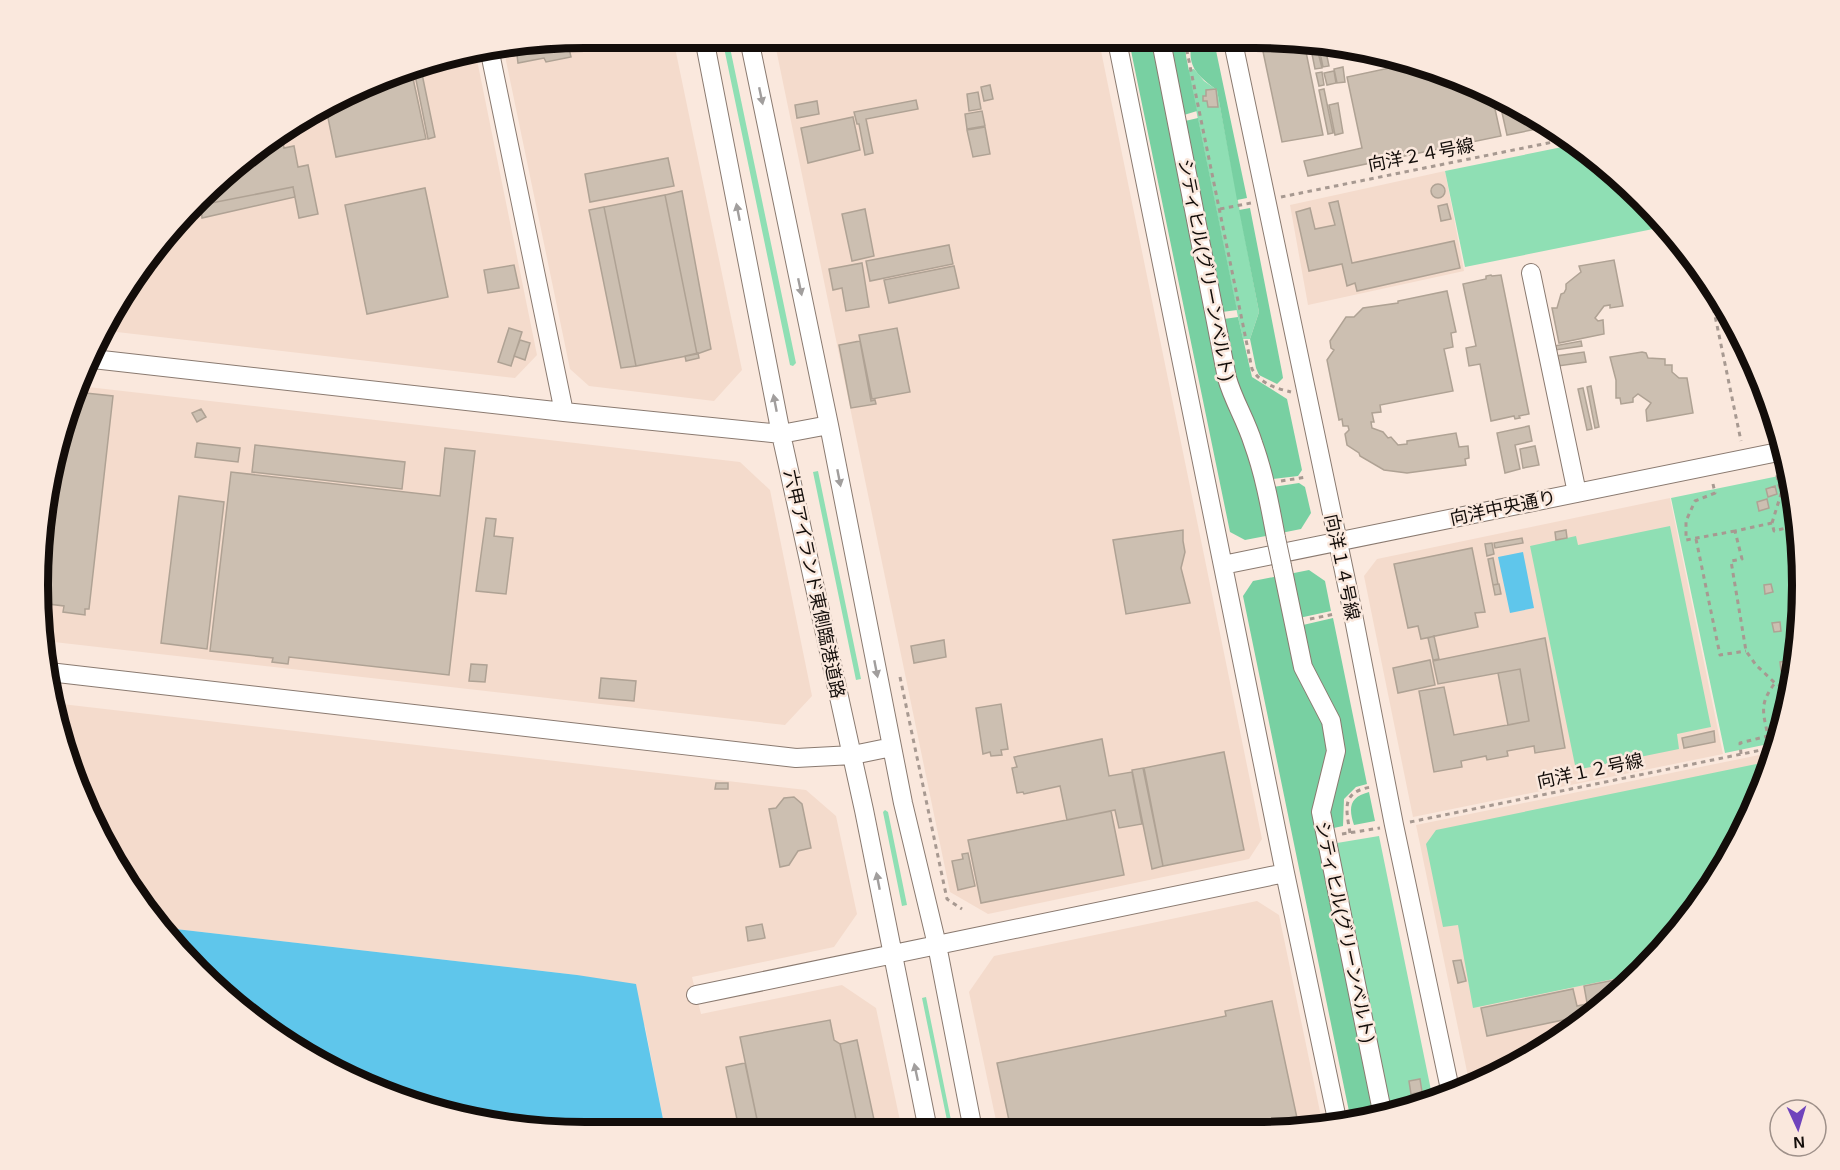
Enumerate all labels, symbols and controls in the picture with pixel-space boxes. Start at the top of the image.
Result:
one-way arrow [757,87,766,106]
street label: 向洋２４号線 [1366,135,1476,175]
street label: シティヒル(グリーンベルト) [1175,157,1237,383]
one-way arrow [733,202,742,221]
one-way arrow [796,278,805,297]
one-way arrow [770,393,779,412]
street label: 六甲アイランド東側臨港道路 [780,468,848,700]
one-way arrow [835,469,844,488]
street label: 向洋中央通り [1448,487,1558,529]
street label: 向洋１４号線 [1321,512,1363,622]
one-way arrow [872,660,881,679]
street label: 向洋１２号線 [1535,750,1645,792]
street label: シティヒル(グリーンベルト) [1312,819,1378,1045]
one-way arrow [873,871,882,890]
one-way arrow [911,1063,920,1082]
north arrow [1768,1098,1828,1158]
text: N [1793,1134,1805,1151]

